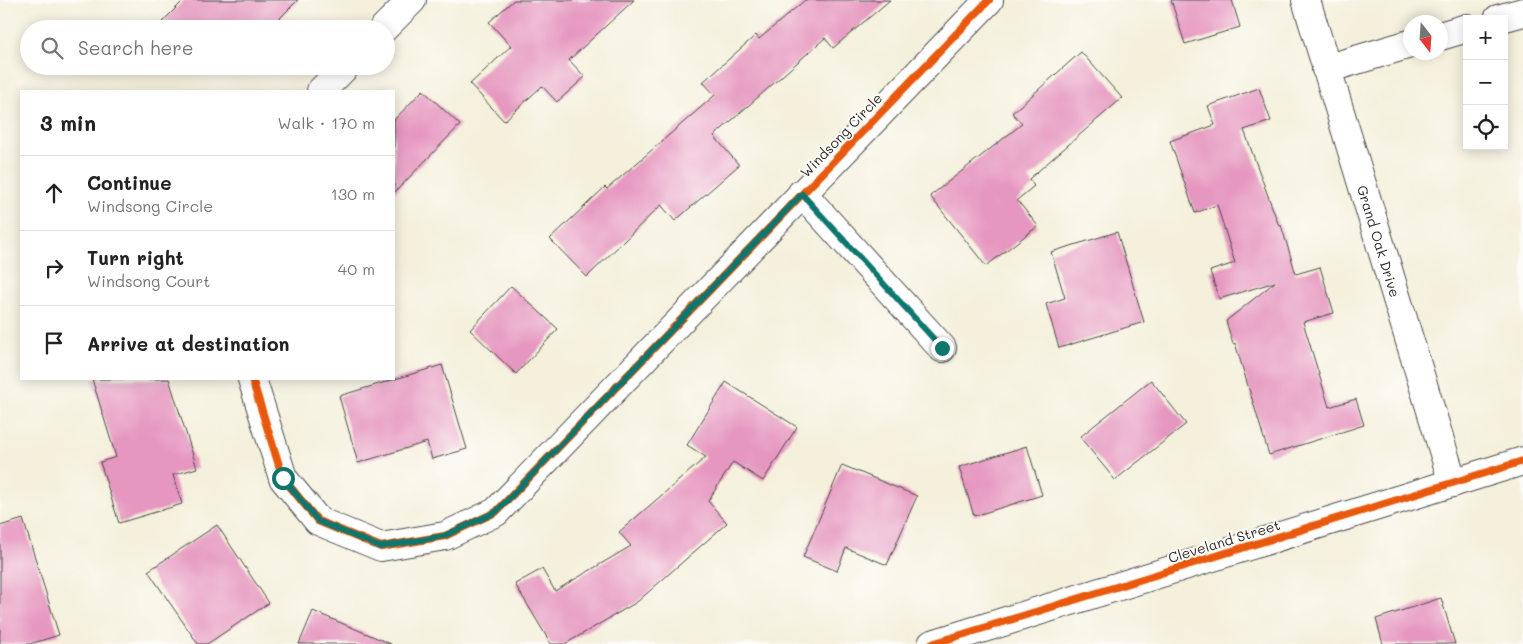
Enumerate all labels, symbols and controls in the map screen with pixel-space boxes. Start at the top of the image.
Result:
north arrow [1403,15,1448,60]
map controls [1463,15,1508,150]
button: + [1463,15,1508,60]
search box [20,20,395,75]
icon: search [38,34,66,62]
text: Search here [78,35,194,60]
button: − [1463,60,1508,105]
street label: Windsong Circle [796,89,886,181]
button: locate [1463,105,1508,150]
text: 3 min [40,109,96,136]
text: Walk · 170 m [277,112,375,133]
text: Continue [87,170,172,195]
icon: ahead [40,179,68,207]
text: 130 m [331,183,375,204]
street label: Grand Oak Drive [1353,183,1405,299]
text: Windsong Circle [87,195,213,216]
text: Turn right [87,245,184,270]
icon: right [40,254,68,282]
text: 40 m [338,258,375,279]
text: Windsong Court [87,270,210,291]
icon: arrive [40,329,68,357]
text: Arrive at destination [87,331,290,356]
route end [931,337,954,360]
route start [272,467,295,490]
street label: Cleveland Street [1166,515,1282,567]

